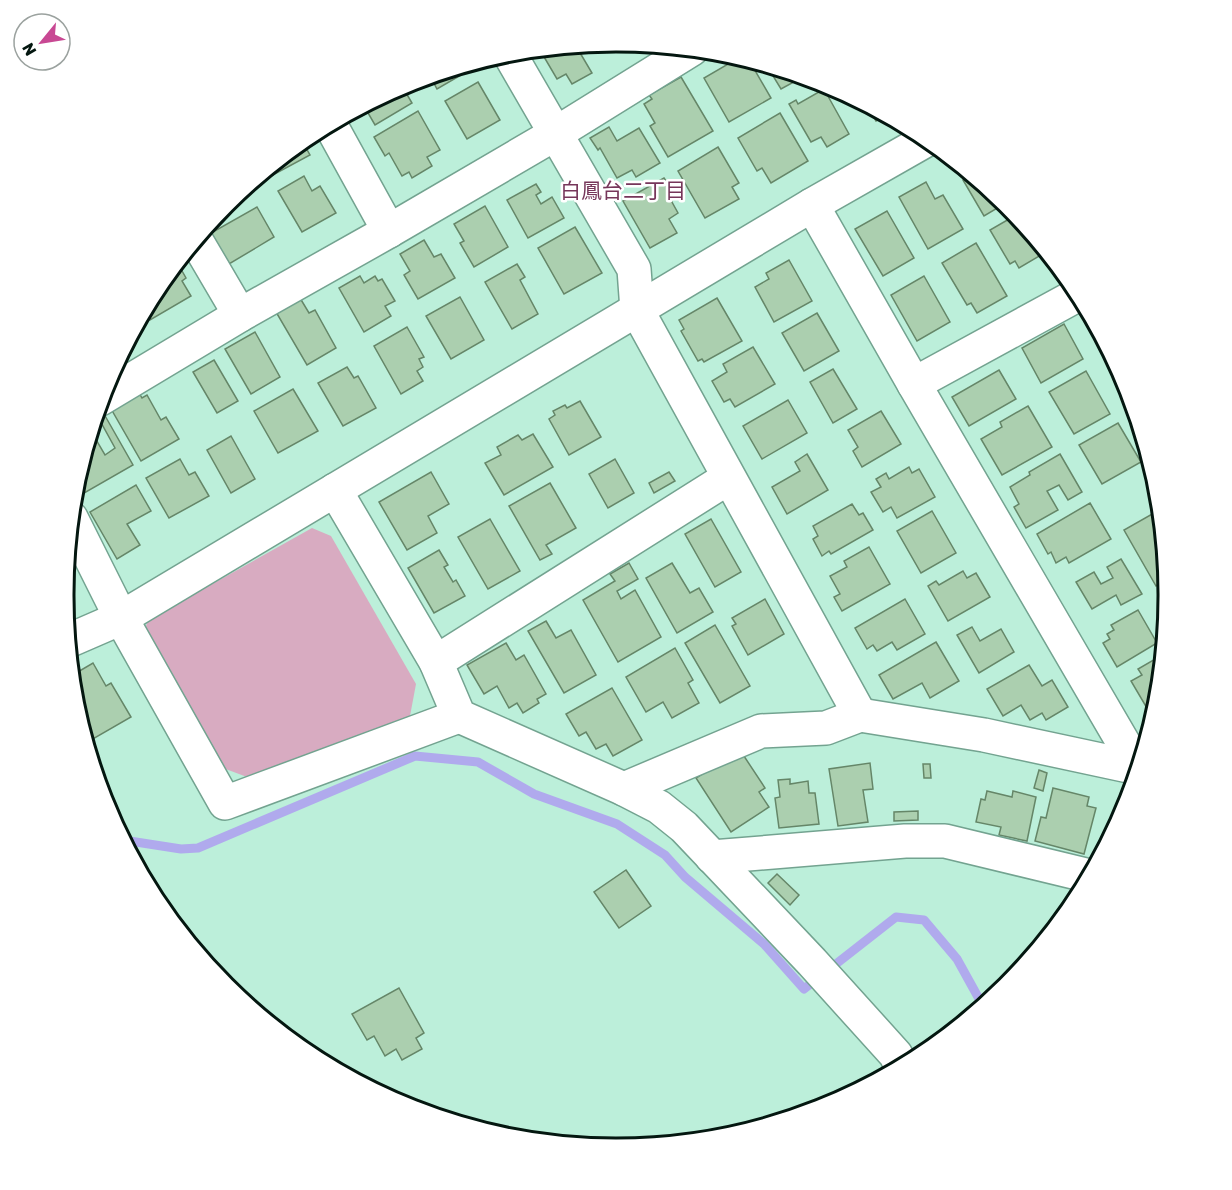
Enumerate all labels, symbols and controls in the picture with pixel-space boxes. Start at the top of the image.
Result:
north arrow [12,12,72,72]
text: N [18,40,41,59]
district label: 白鳳台二丁目 [560,178,686,203]

